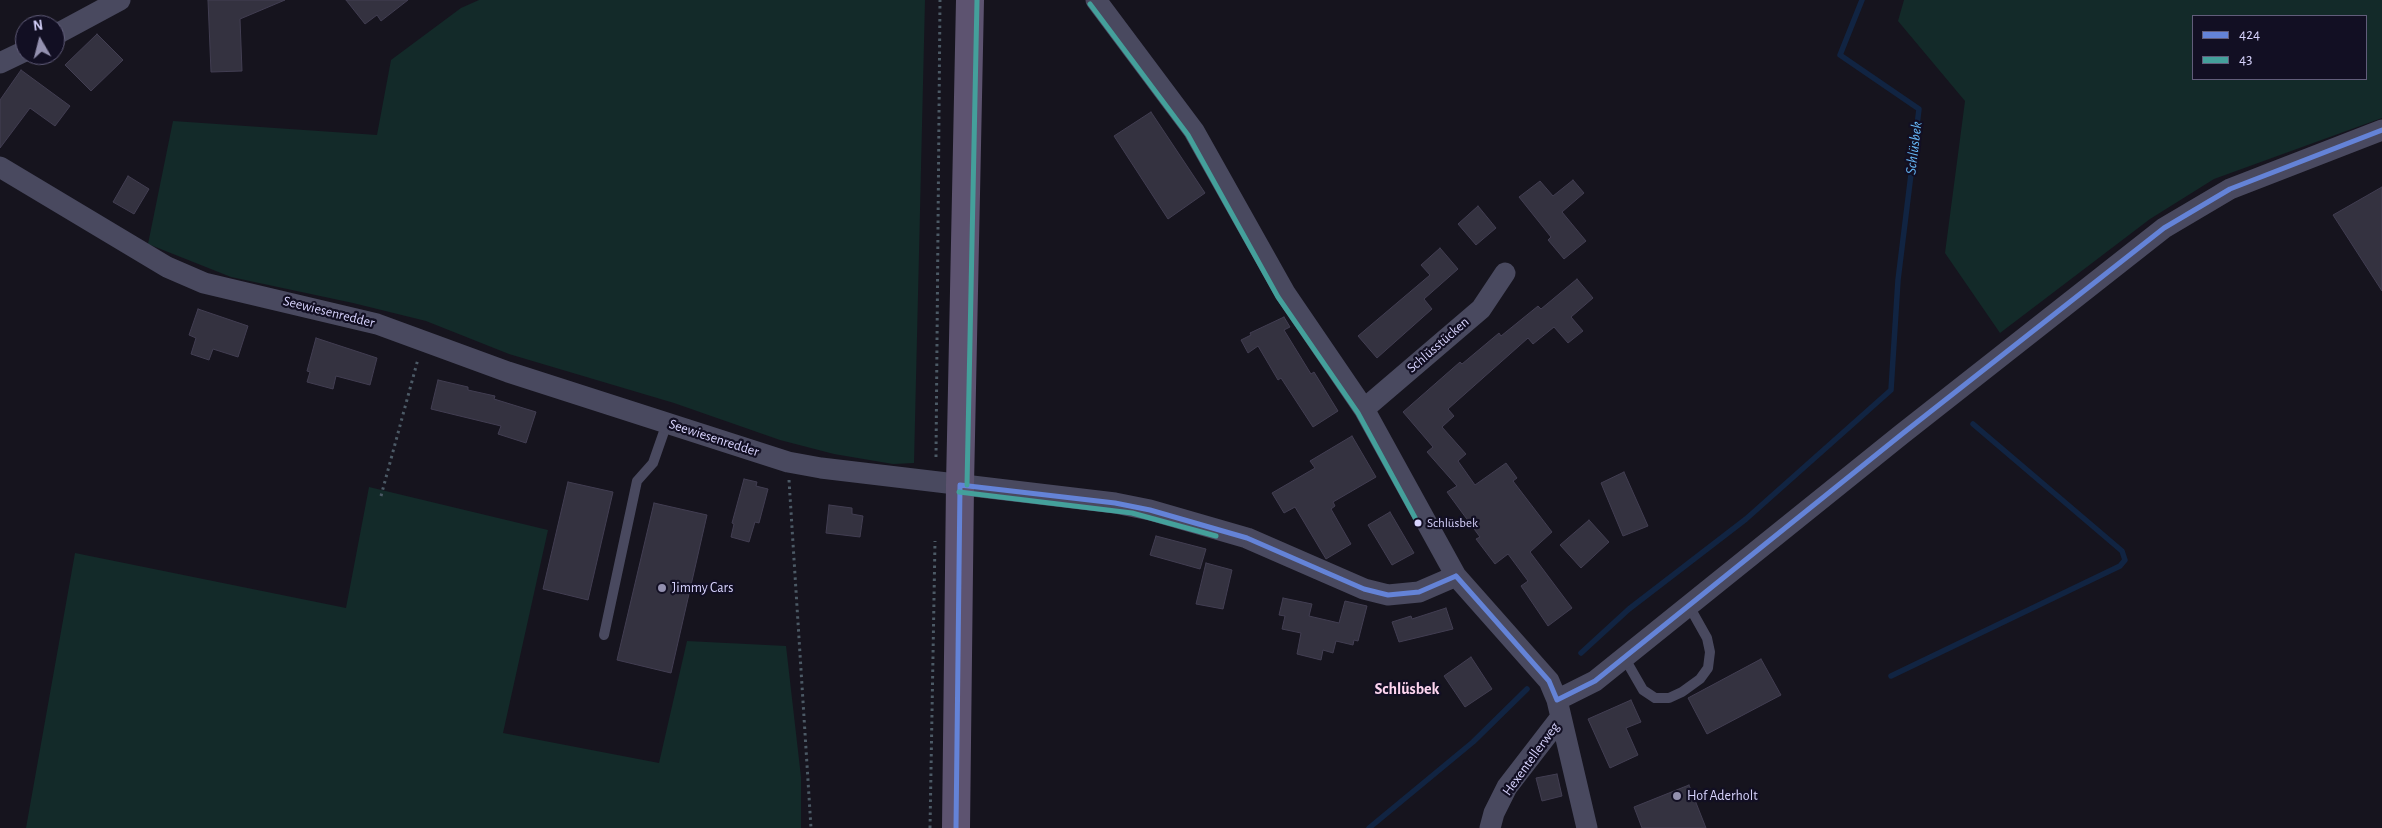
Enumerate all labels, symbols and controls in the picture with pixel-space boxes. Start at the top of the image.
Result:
north arrow [15,15,65,65]
legend [2192,15,2367,80]
text: N [32,19,44,34]
text: 424 [2239,27,2260,42]
text: 43 [2239,52,2252,67]
water label: Schlüsbek [1902,120,1926,176]
street label: Seewiesenredder [282,293,376,331]
street label: Schlüsstücken [1404,313,1472,377]
street label: Seewiesenredder [667,416,761,460]
place label: Schlüsbek [1427,515,1478,531]
marker: Schlüsbek [1413,518,1423,528]
place label: Jimmy Cars [672,580,733,596]
marker: Jimmy Cars [656,582,668,594]
district label: Schlüsbek [1375,679,1439,699]
street label: Hexentellerweg [1499,719,1563,799]
place label: Hof Aderholt [1687,788,1758,804]
marker: Hof Aderholt [1671,790,1683,802]

